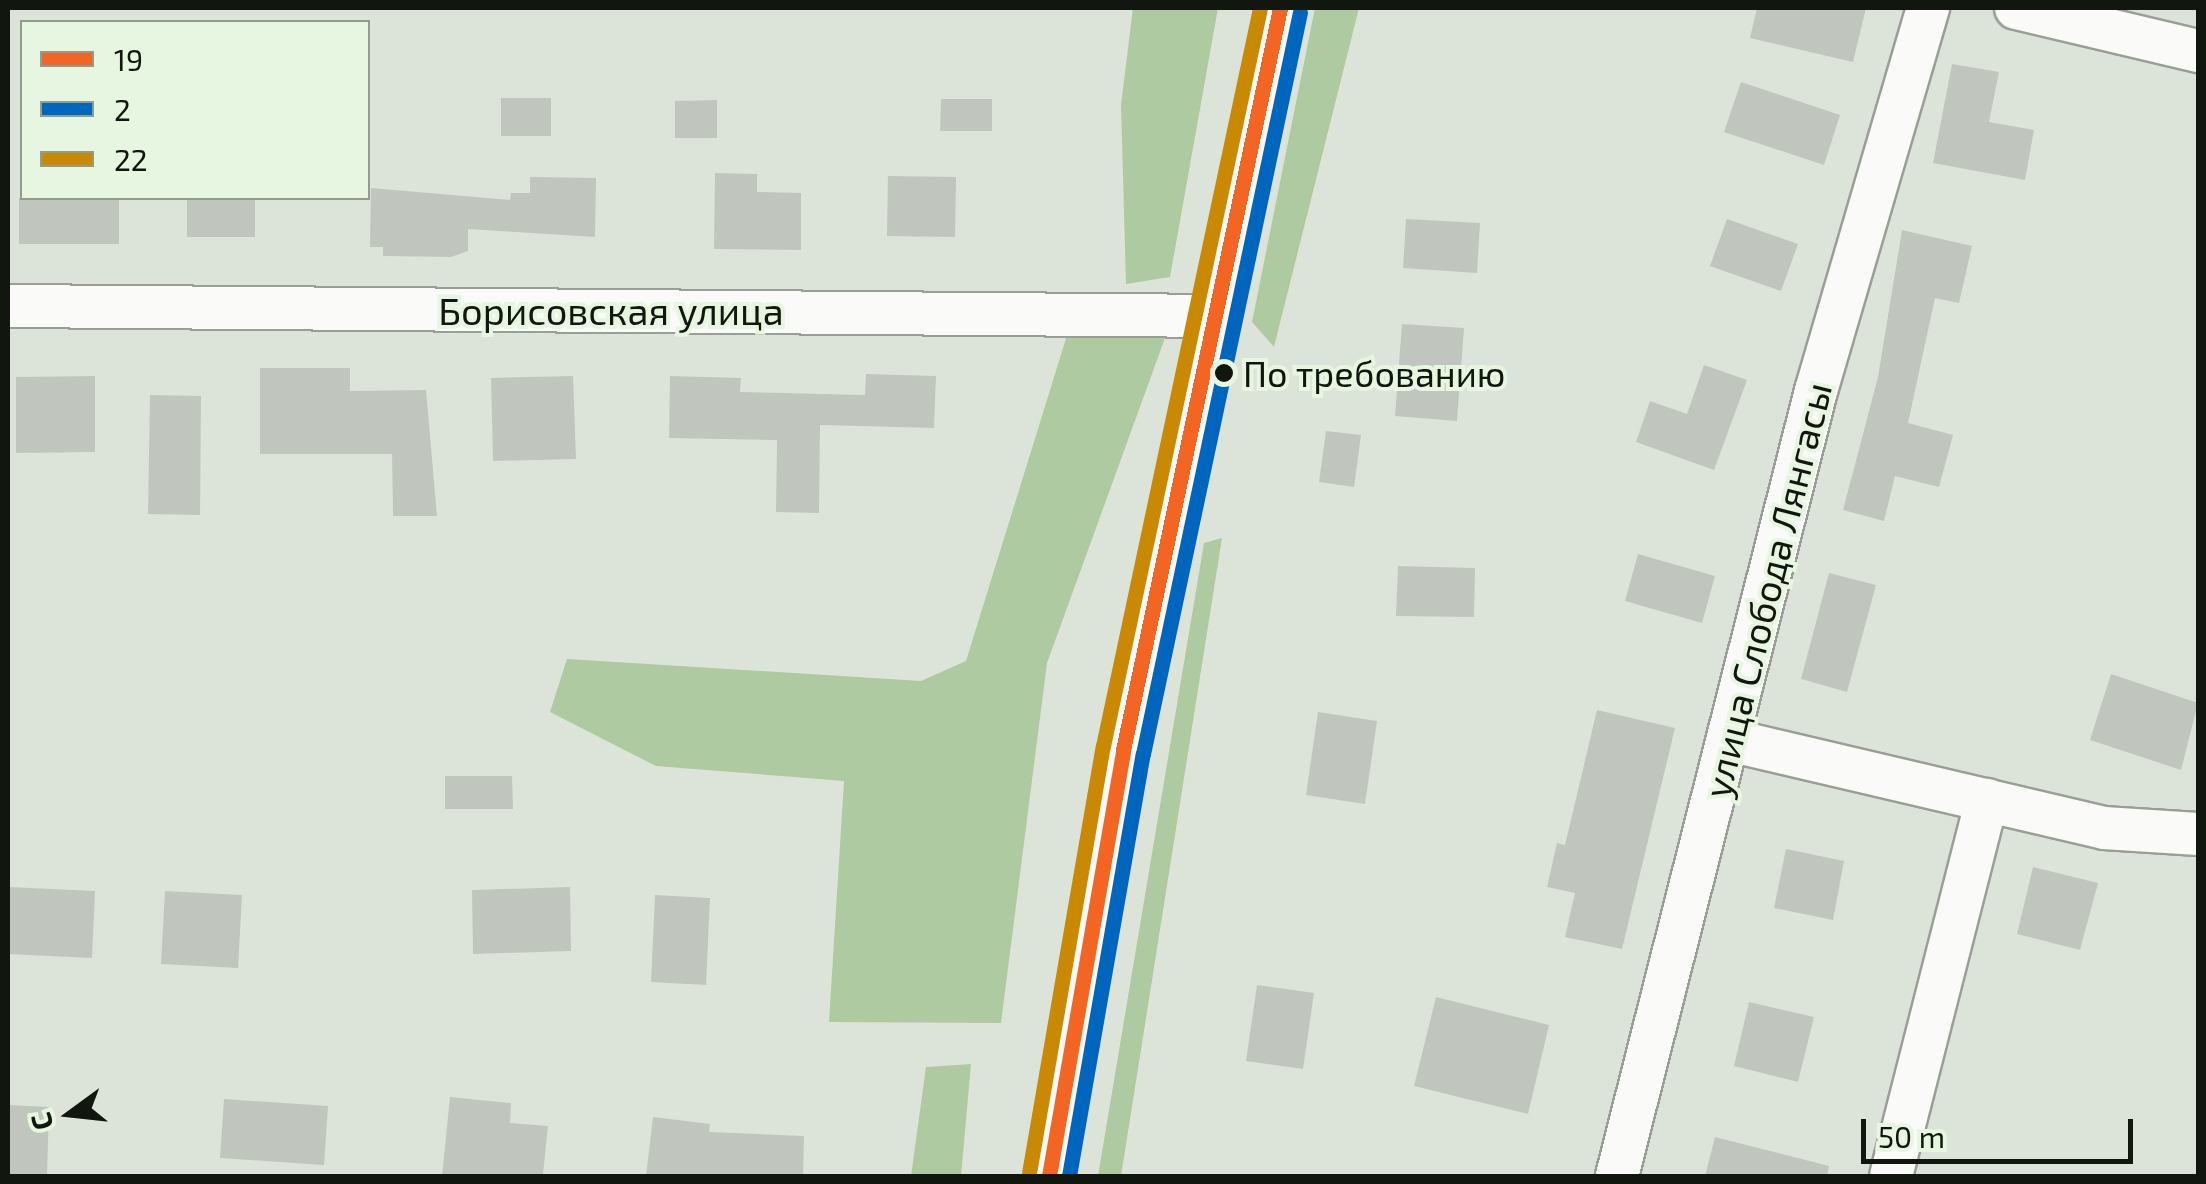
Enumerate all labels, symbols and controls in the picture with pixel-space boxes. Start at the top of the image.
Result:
legend [20,20,370,200]
text: 19 [114,41,143,77]
text: 2 [114,91,131,127]
text: 22 [114,141,148,177]
street label: Борисовская улица [438,288,784,334]
place label: По требованию [1243,351,1505,395]
marker: По требованию [1214,363,1234,383]
street label: улица Слобода Лянгасы [1693,378,1841,802]
north arrow [20,1064,120,1164]
scale bar [1866,1099,2138,1161]
text: С [22,1109,60,1134]
text: 50 m [1878,1118,1945,1154]

